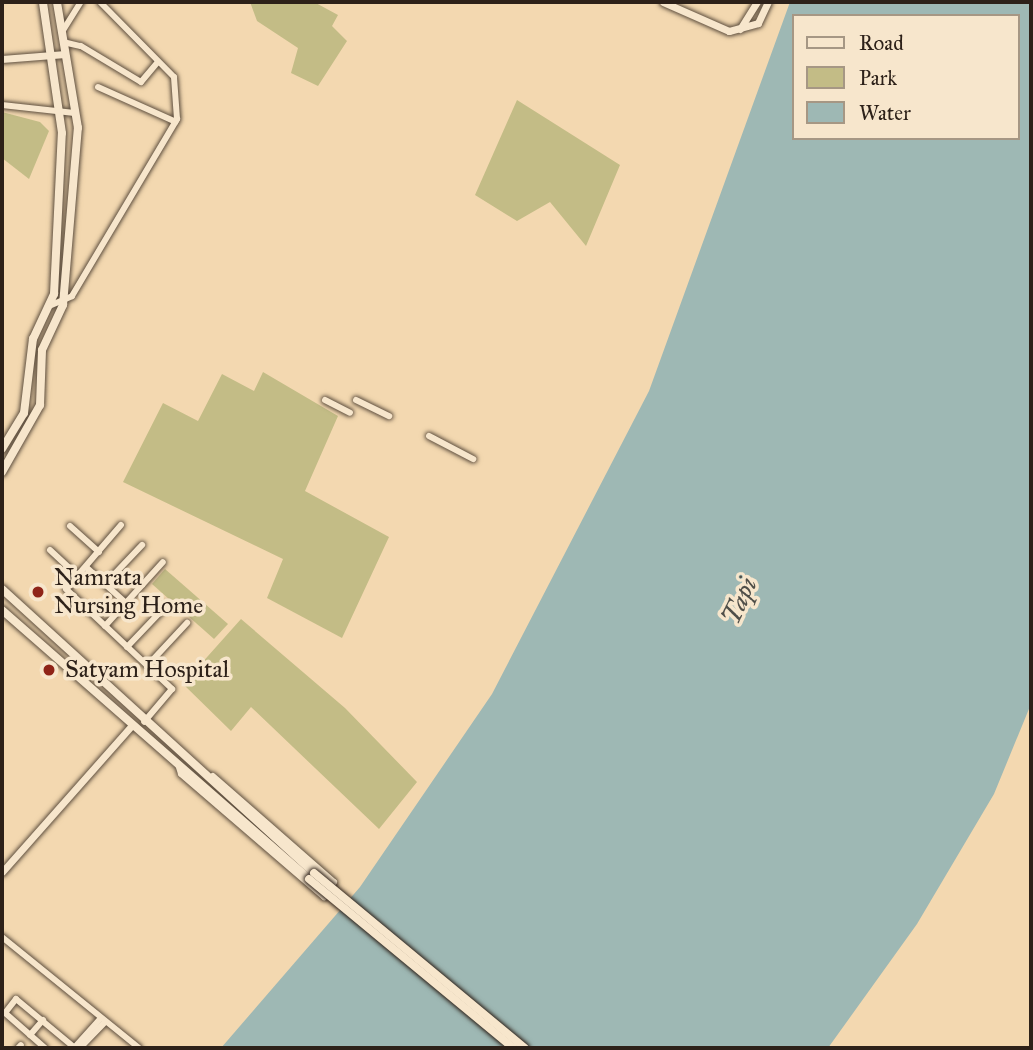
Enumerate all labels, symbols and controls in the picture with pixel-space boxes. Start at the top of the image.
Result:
legend [792,14,1019,140]
text: Road [859,30,904,56]
text: Park [859,65,897,91]
text: Water [859,100,911,126]
place label: Namrata Nursing Home [54,564,203,620]
water label: Tapi [716,573,764,629]
marker: Namrata Nursing Home [28,582,48,602]
place label: Satyam Hospital [65,656,229,684]
marker: Satyam Hospital [39,660,59,680]

